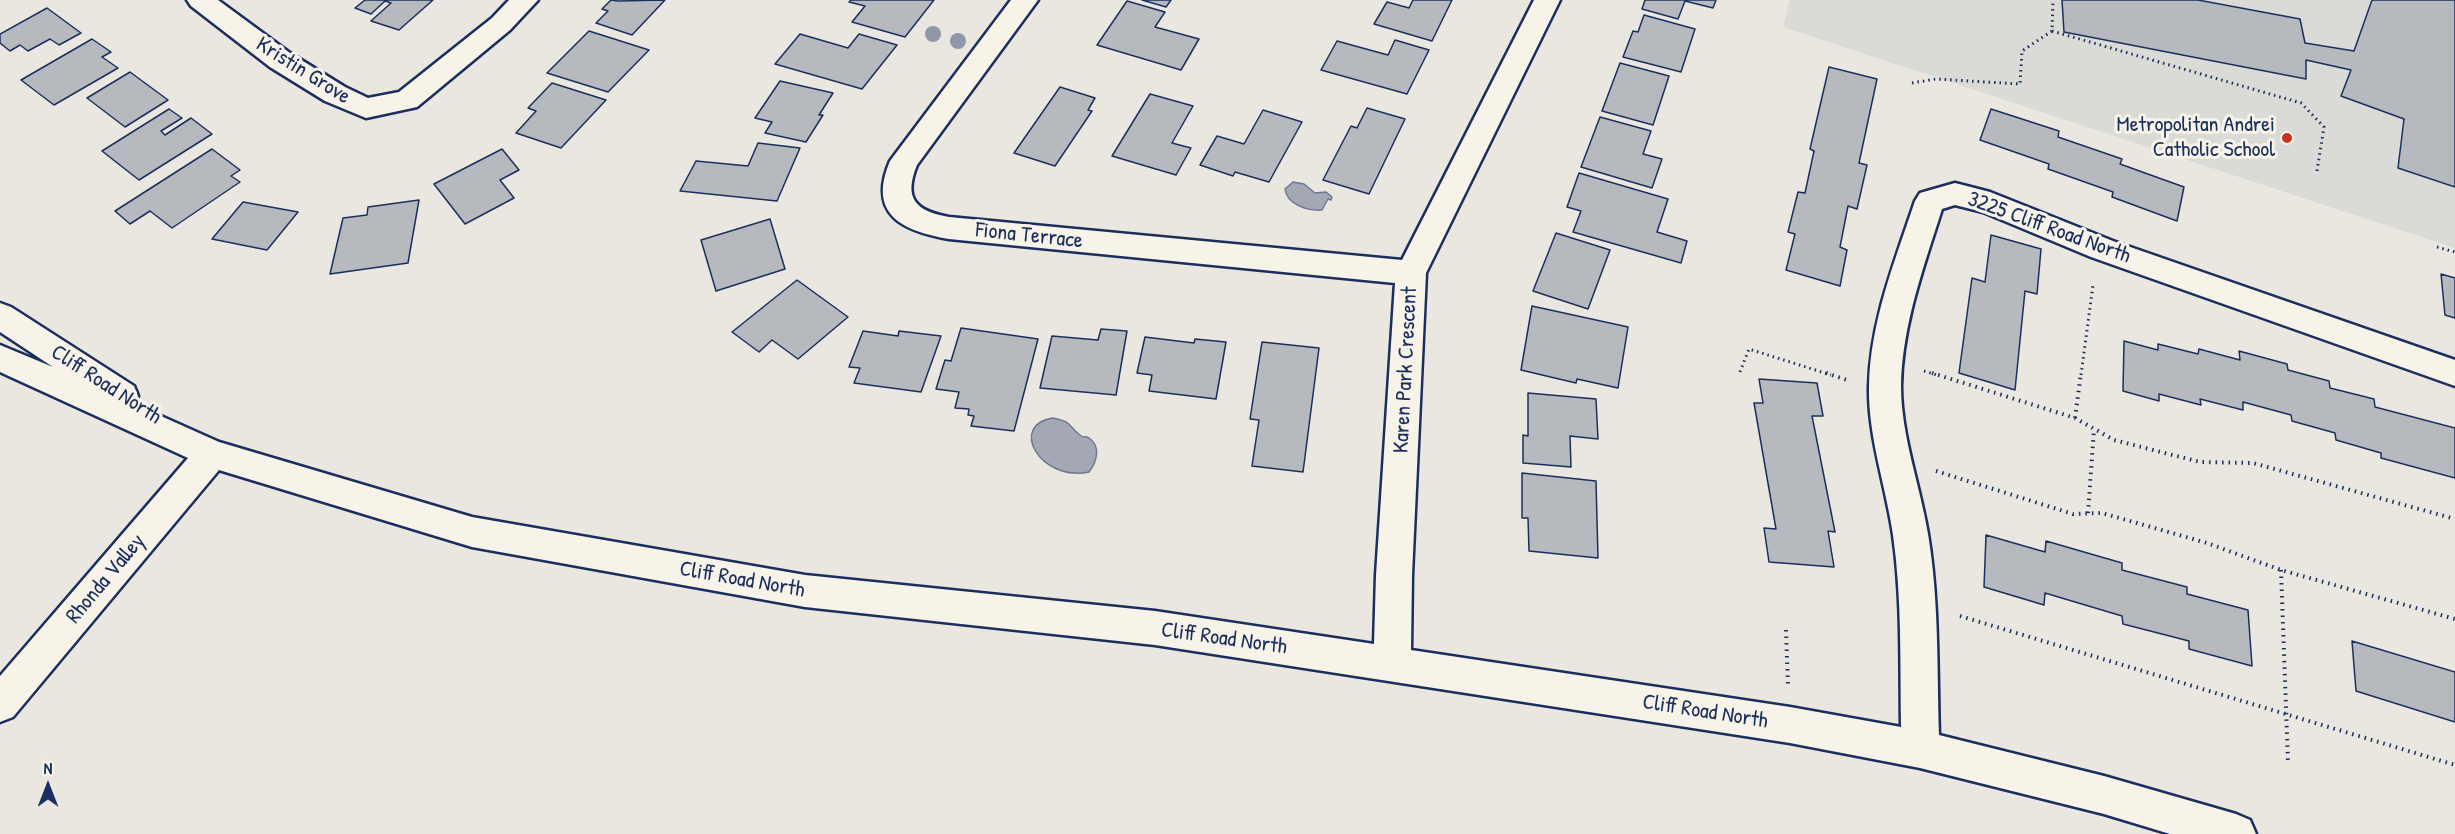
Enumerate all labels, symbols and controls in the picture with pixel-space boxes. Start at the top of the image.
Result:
street label: Kristin Grove [251,32,355,110]
place label: Metropolitan Andrei Catholic School [2117,112,2275,164]
marker: Metropolitan Andrei Catholic School [2280,131,2294,145]
street label: 3225 Cliff Road North [1964,186,2134,270]
street label: Fiona Terrace [974,217,1084,255]
street label: Karen Park Crescent [1388,286,1424,454]
street label: Cliff Road North [46,340,166,430]
street label: Rhonda Valley [61,529,151,629]
street label: Cliff Road North [677,556,807,604]
street label: Cliff Road North [1160,617,1288,661]
street label: Cliff Road North [1641,689,1769,735]
north arrow [18,756,78,816]
text: N [44,757,52,779]

